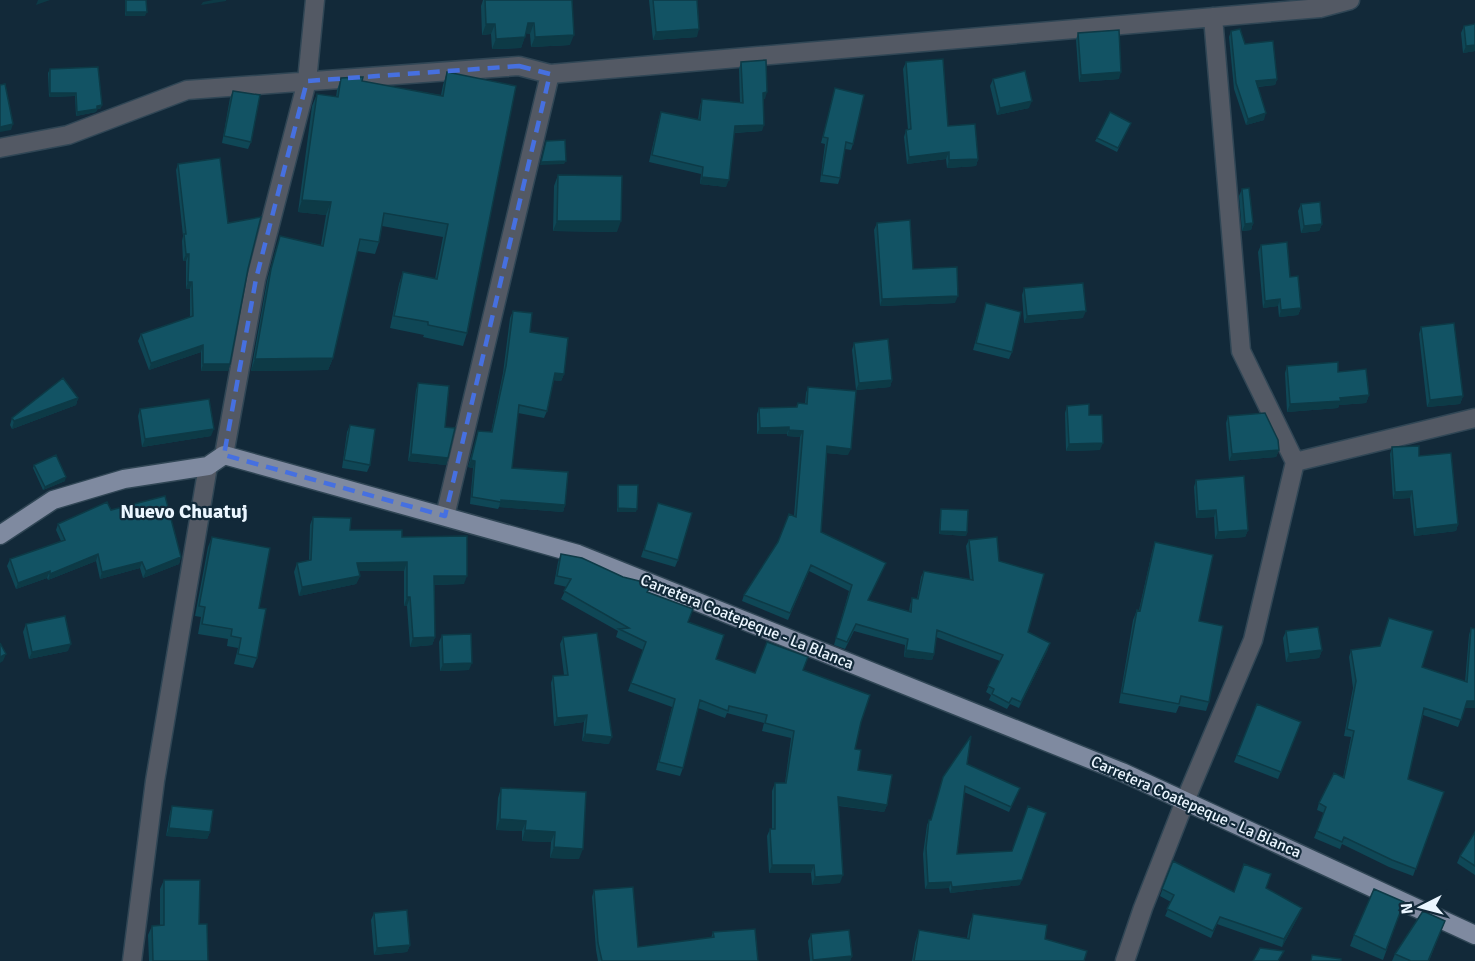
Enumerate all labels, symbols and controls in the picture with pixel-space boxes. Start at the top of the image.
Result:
district label: Nuevo Chuatuj [120,499,248,524]
street label: Carretera Coatepeque - La Blanca [637,570,857,674]
street label: Carretera Coatepeque - La Blanca [1088,751,1304,863]
north arrow [1391,877,1451,937]
text: N [1397,902,1418,915]

